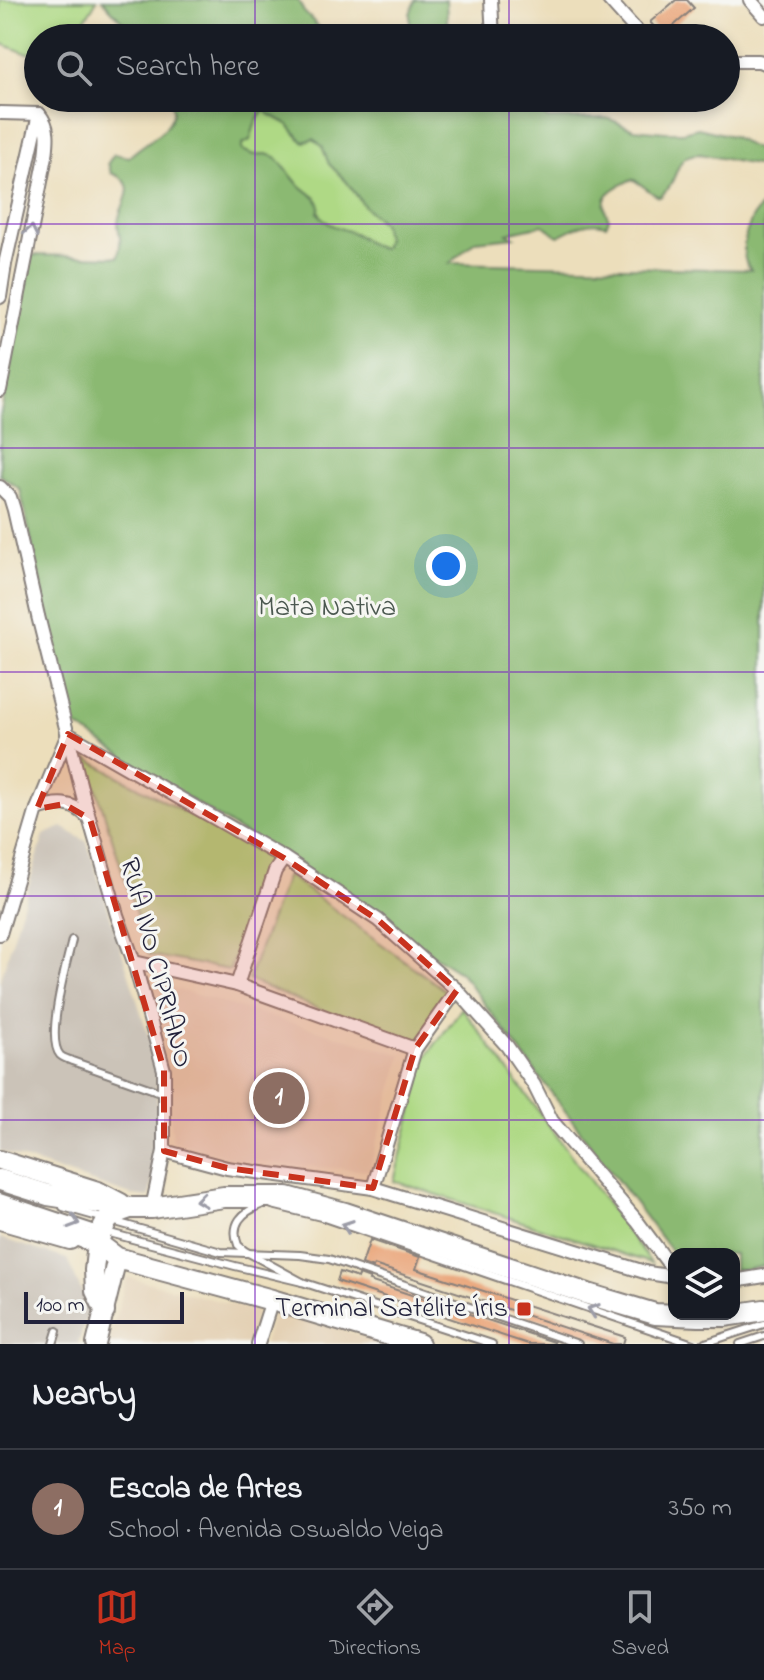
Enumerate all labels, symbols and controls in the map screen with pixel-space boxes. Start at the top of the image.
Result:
search box [24,24,740,112]
icon: search [52,46,96,90]
text: Search here [116,46,260,90]
one-way arrow [21,224,38,238]
your location [426,546,466,586]
park label: Mata Nativa [258,588,396,629]
street label: RUA IVO CIPRIANO [107,854,203,1072]
pin: 1 [253,1068,305,1128]
one-way arrow [194,1191,208,1208]
one-way arrow [66,1212,80,1228]
one-way arrow [341,1220,355,1236]
map controls [668,1248,740,1320]
button: layers [668,1248,740,1320]
scale bar [24,1288,184,1324]
place label: Terminal Satélite Íris [275,1289,508,1330]
text: 100 m [36,1290,85,1322]
marker: Terminal Satélite Íris [515,1300,533,1318]
one-way arrow [587,1303,601,1319]
text: Nearby [32,1371,136,1421]
text: Escola de Artes [108,1468,303,1512]
text: 1 [54,1490,62,1528]
text: 350 m [668,1490,732,1528]
text: School · Avenida Oswaldo Veiga [108,1512,444,1550]
tab: Map [95,1585,139,1665]
tab: Directions [330,1585,421,1665]
tab: Saved [611,1585,669,1665]

